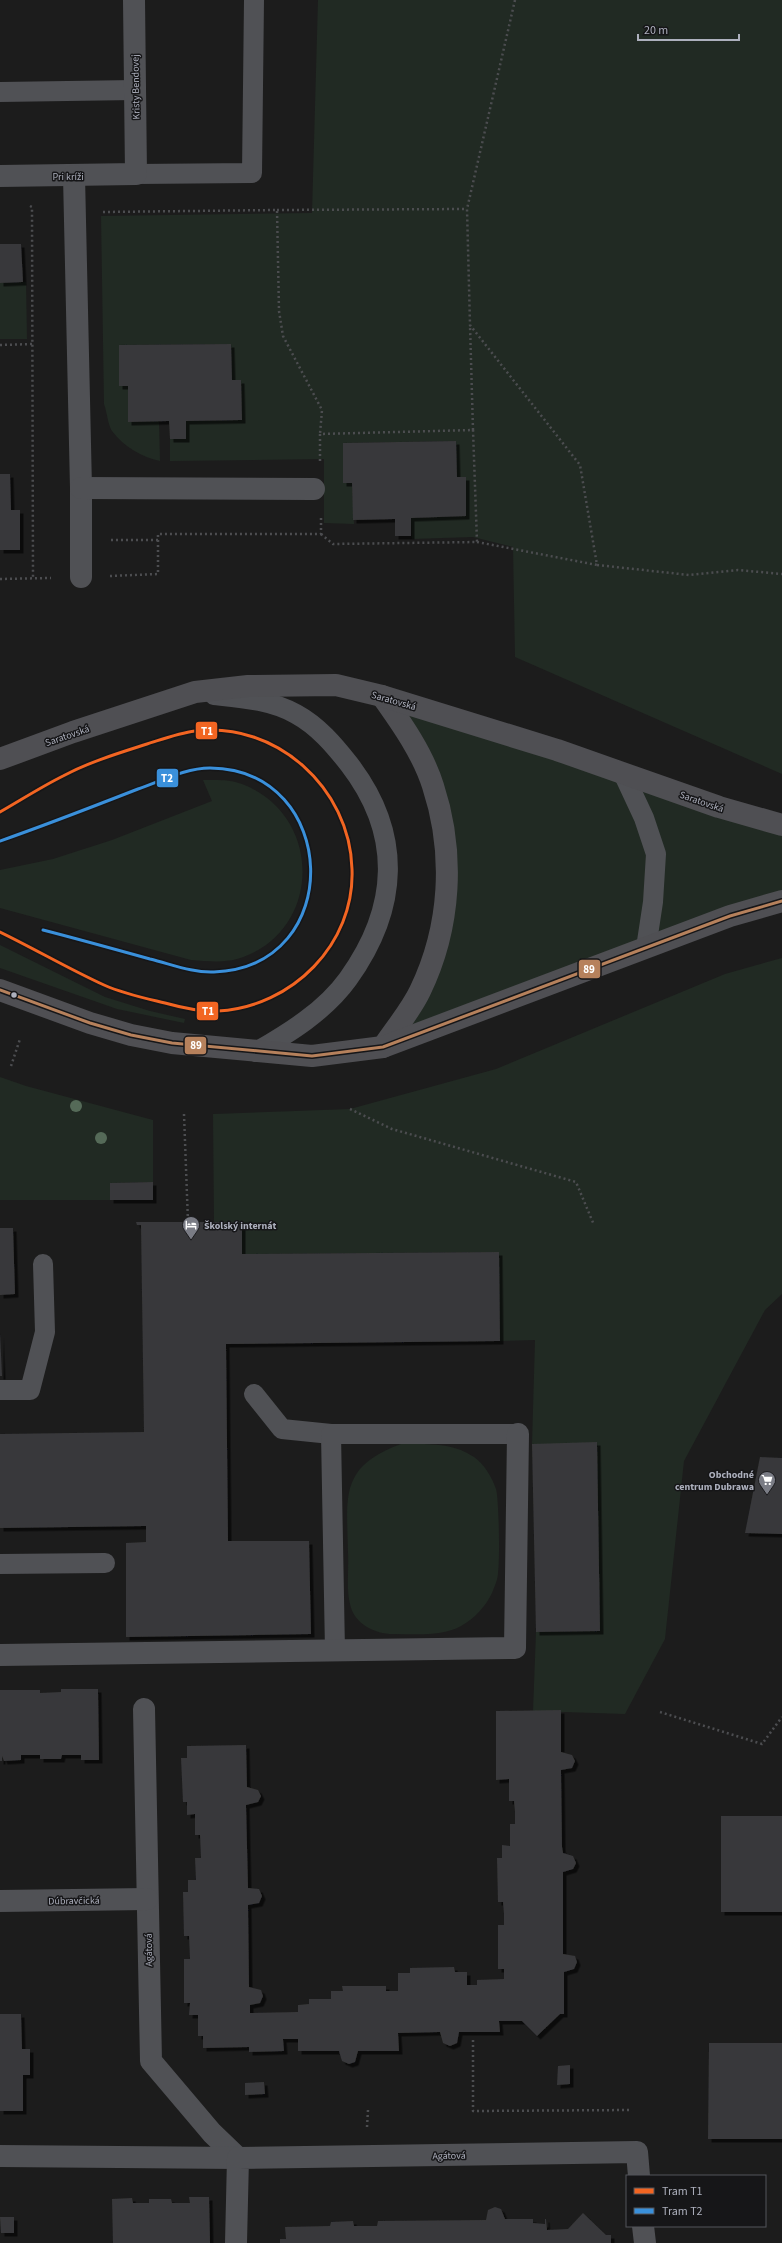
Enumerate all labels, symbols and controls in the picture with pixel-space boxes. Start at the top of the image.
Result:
scale bar [638,16,739,42]
text: 20 m [644,22,668,39]
street label: Kristy Bendovej [128,54,144,120]
street label: Pri kríži [52,170,84,184]
street label: Saratovská [370,688,418,714]
line badge: T1 [195,721,218,740]
street label: Saratovská [43,722,91,750]
text: T1 [201,724,213,739]
line badge: T2 [156,768,179,788]
text: T2 [161,771,173,786]
street label: Saratovská [678,788,726,816]
line badge: 89 [578,959,601,979]
text: 89 [583,962,595,977]
unlabelled marker [9,990,19,1000]
line badge: T1 [196,1001,219,1021]
text: T1 [202,1004,214,1019]
line badge: 89 [184,1036,207,1055]
text: 89 [190,1038,202,1053]
hotel icon: Školský internát [181,1215,201,1240]
place label: Školský internát [204,1219,276,1233]
place label: Obchodné centrum Dubrawa [675,1468,754,1494]
supermarket icon: Obchodné centrum Dubrawa [757,1470,777,1495]
street label: Dúbravčická [48,1894,100,1908]
street label: Agátová [142,1933,156,1967]
street label: Agátová [432,2149,466,2163]
legend [626,2175,766,2227]
text: Tram T1 [662,2183,703,2200]
text: Tram T2 [662,2203,703,2220]

